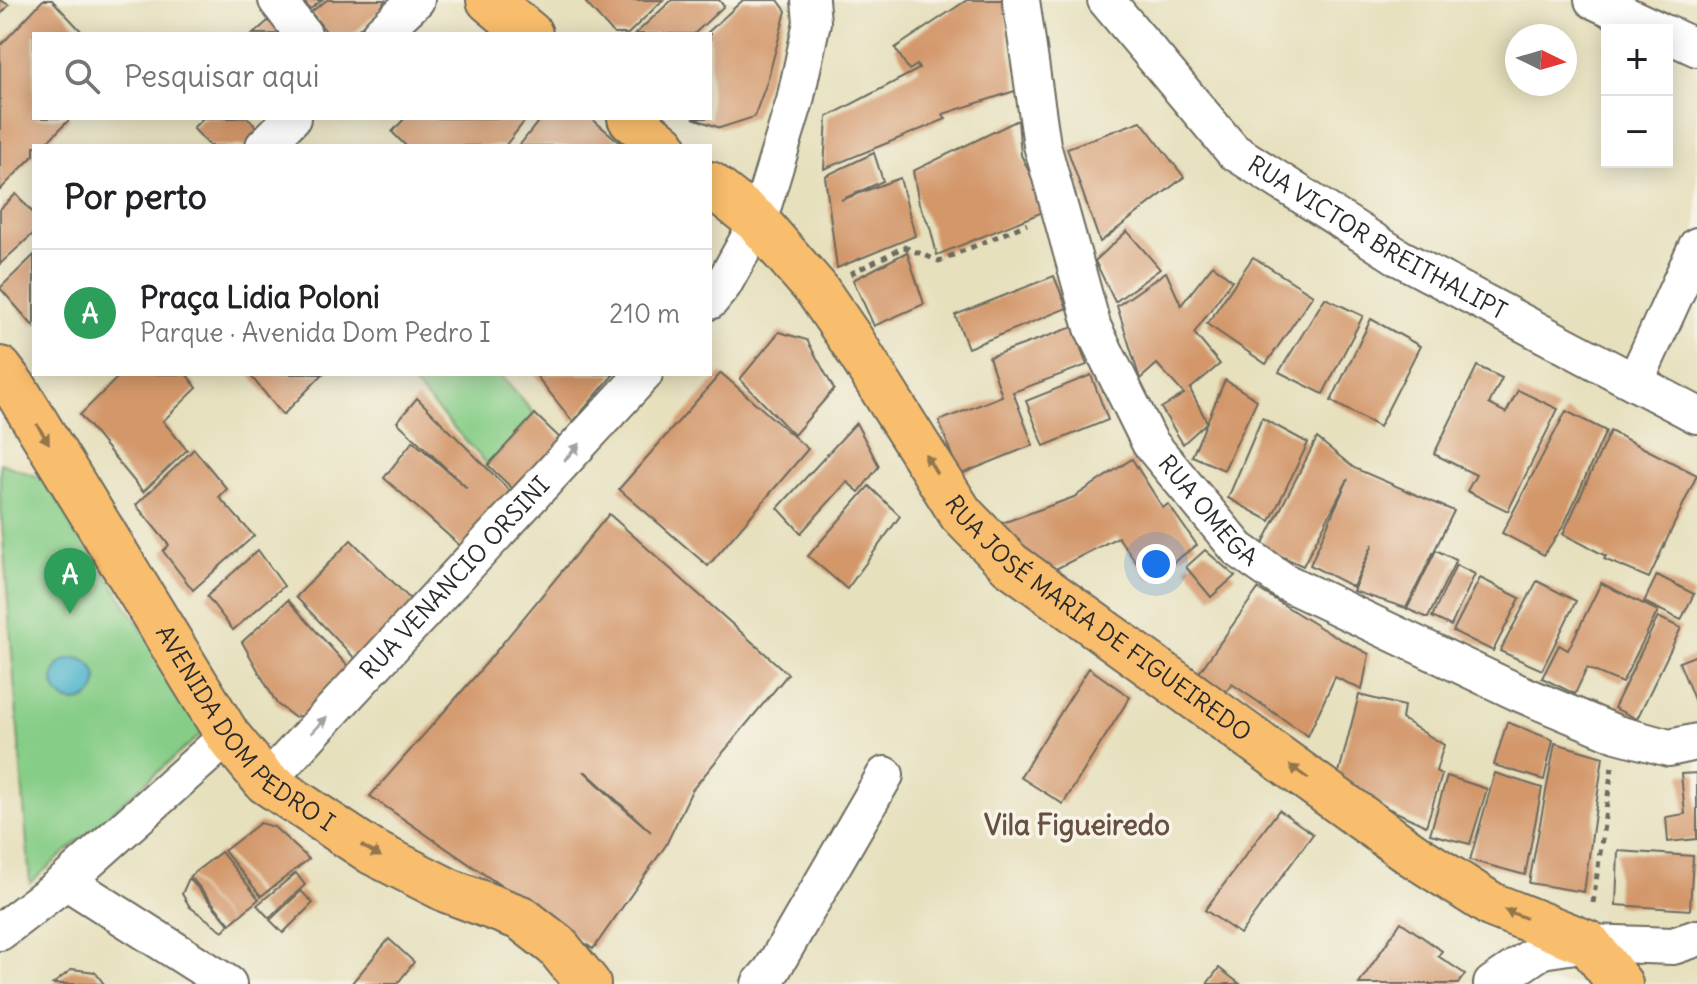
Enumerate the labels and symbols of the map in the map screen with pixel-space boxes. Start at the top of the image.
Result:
north arrow [1505,24,1577,96]
street label: RUA VICTOR BREITHALIPT [1243,149,1512,326]
one-way arrow [35,423,49,445]
one-way arrow [562,442,580,461]
street label: RUA OMEGA [1152,449,1264,572]
one-way arrow [924,453,938,475]
street label: RUA VENANCIO ORSINI [353,470,555,685]
street label: RUA JOSÉ MARIA DE FIGUEIREDO [939,489,1258,747]
your location [1136,544,1176,584]
pin: A [44,548,96,614]
street label: AVENIDA DOM PEDRO I [150,619,341,837]
one-way arrow [310,715,328,734]
one-way arrow [1288,765,1309,780]
district label: Vila Figueiredo [984,807,1170,843]
one-way arrow [360,844,382,858]
one-way arrow [1503,907,1527,920]

